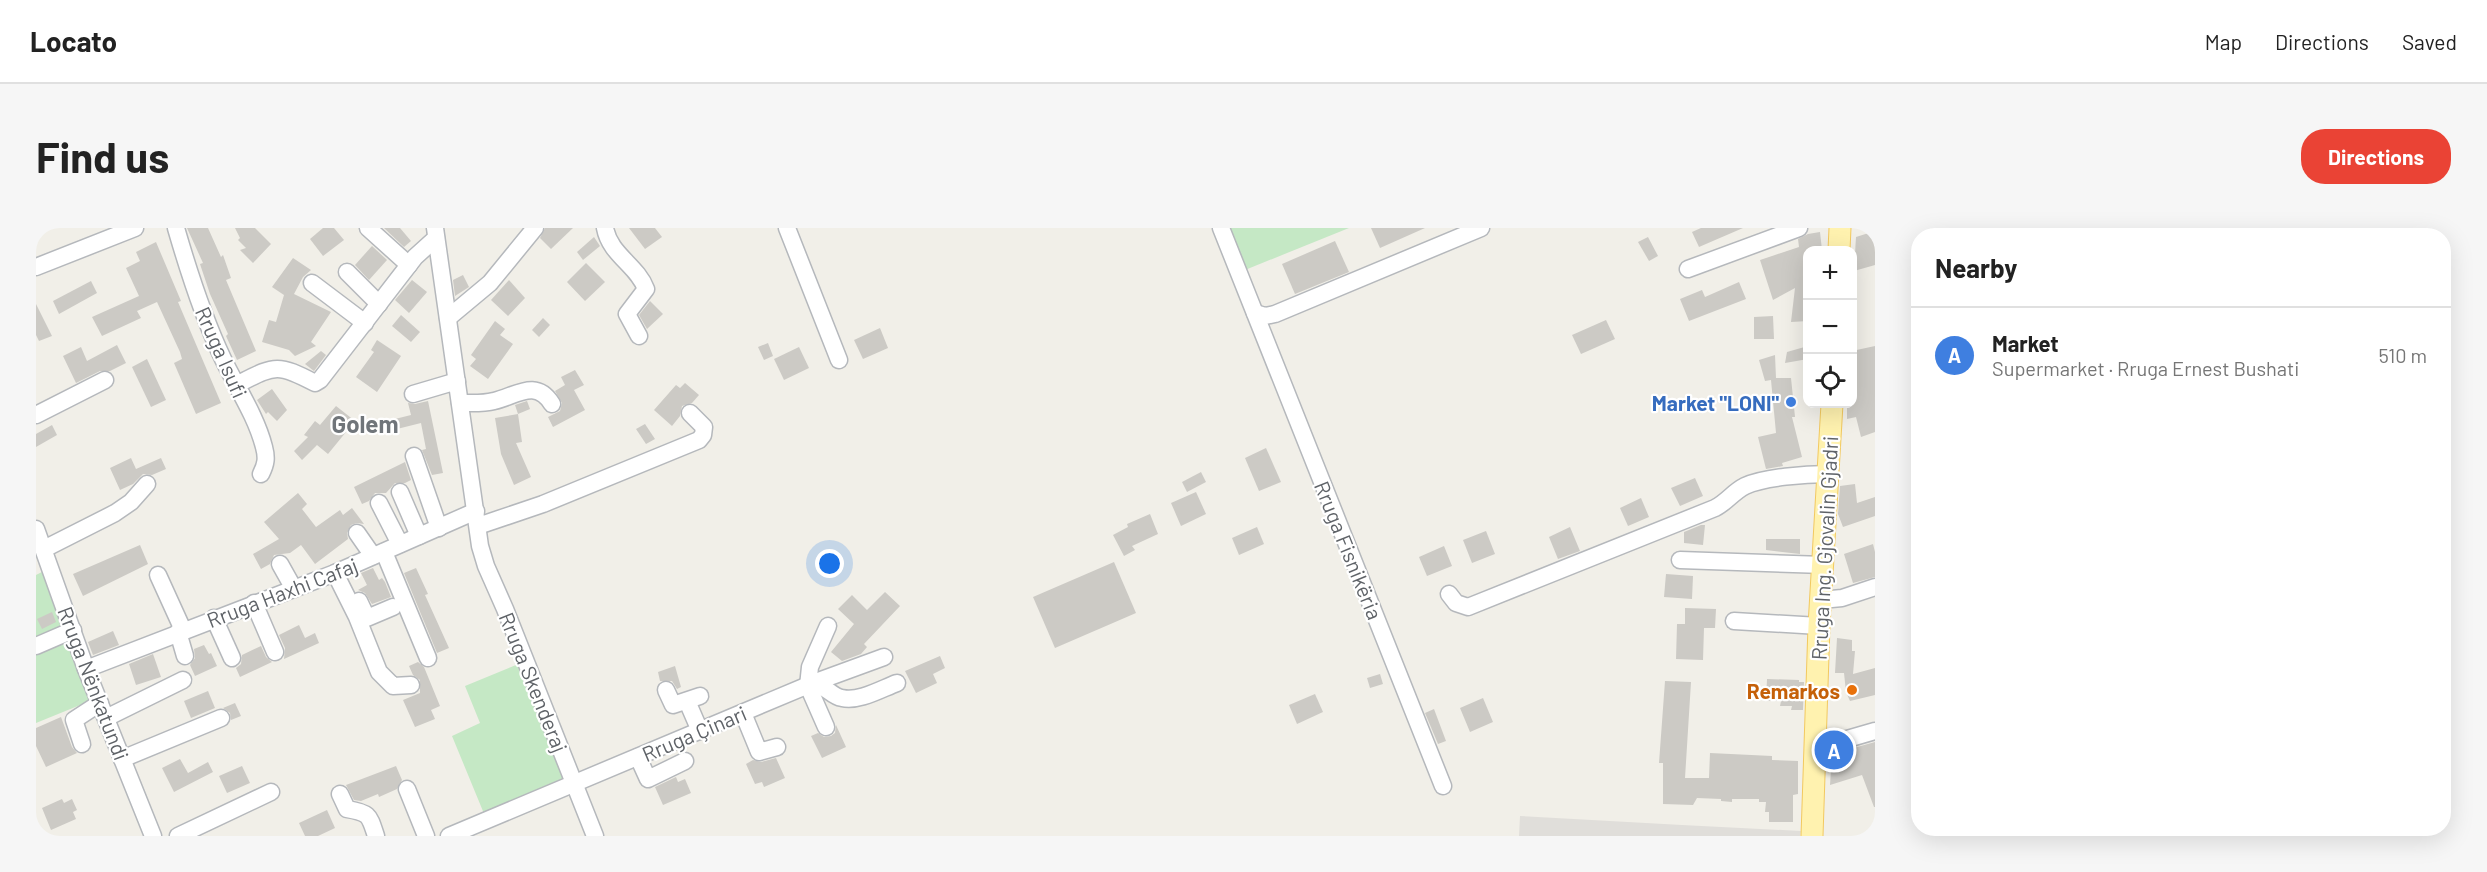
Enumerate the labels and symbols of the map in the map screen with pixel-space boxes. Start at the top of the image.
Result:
street label: Rruga Isufi [191,302,253,402]
place label: Market "LONI" [1652,390,1779,415]
marker: Market "LONI" [1784,395,1798,409]
district label: Golem [331,409,399,438]
street label: Rruga Ing. Gjovalin Gjadri [1806,435,1842,661]
street label: Rruga Fisnikëria [1310,477,1388,623]
your location [815,549,844,578]
street label: Rruga Haxhi Cafaj [203,552,361,632]
street label: Rruga Nënkatundi [53,603,135,763]
street label: Rruga Skenderaj [495,608,573,756]
place label: Remarkos [1747,678,1840,703]
marker: Remarkos [1845,683,1859,697]
street label: Rruga Çinari [638,700,750,766]
pin: A [1814,728,1854,772]

